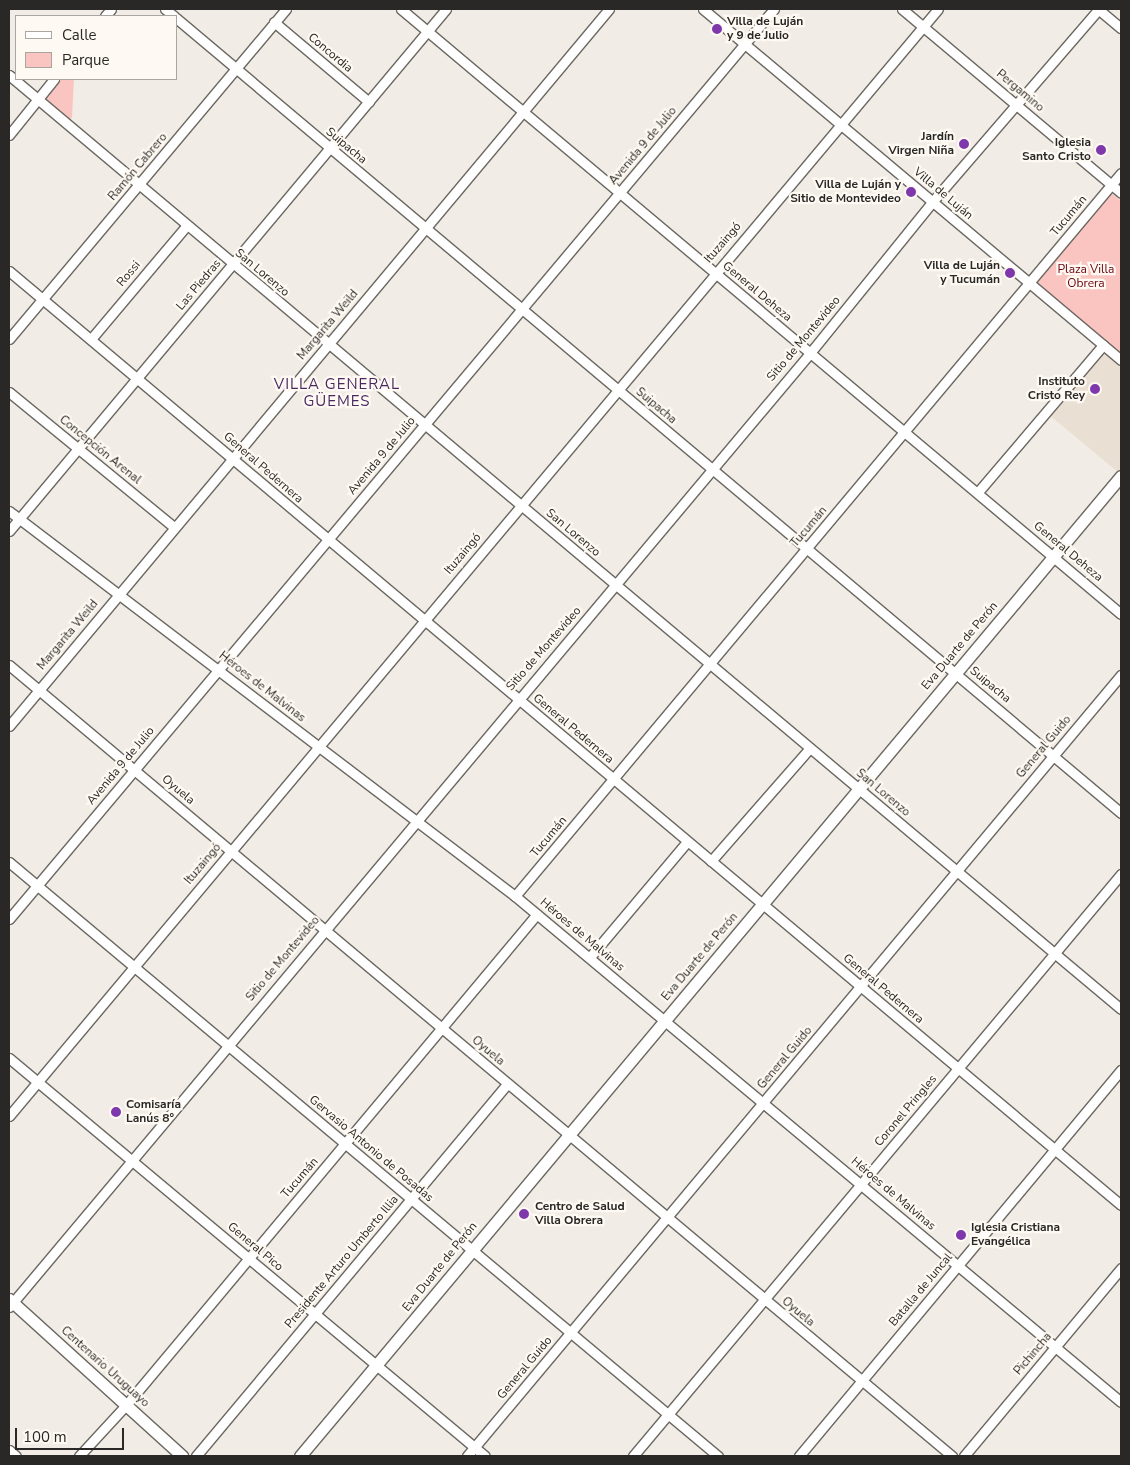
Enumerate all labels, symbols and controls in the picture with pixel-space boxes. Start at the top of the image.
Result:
legend [15,15,178,80]
place label: Villa de Luján y 9 de Julio [727,15,803,43]
marker: Villa de Luján y 9 de Julio [711,23,723,35]
text: Calle [62,25,97,45]
street label: Concordia [305,30,355,76]
text: Parque [62,50,110,70]
street label: Pergamino [993,67,1047,115]
street label: Avenida 9 de Julio [606,104,680,188]
street label: Suipacha [323,125,369,167]
street label: Ramón Cabrero [106,130,170,204]
place label: Jardín Virgen Niña [888,130,954,158]
place label: Iglesia Santo Cristo [1022,136,1091,164]
marker: Jardín Virgen Niña [958,138,970,150]
marker: Iglesia Santo Cristo [1095,144,1107,156]
street label: Villa de Luján [910,165,976,223]
place label: Villa de Luján y Sitio de Montevideo [790,178,901,206]
marker: Villa de Luján y Sitio de Montevideo [905,186,917,198]
street label: Tucumán [1048,193,1090,239]
street label: Ituzaingó [701,220,745,266]
street label: San Lorenzo [232,246,292,300]
street label: Las Piedras [174,257,224,313]
street label: Rossi [114,258,144,290]
street label: General Deheza [719,259,795,325]
place label: Villa de Luján y Tucumán [924,259,1000,287]
park label: Plaza Villa Obrera [1058,263,1114,291]
marker: Villa de Luján y Tucumán [1004,267,1016,279]
street label: Margarita Weild [294,287,362,363]
street label: Sitio de Montevideo [764,294,844,384]
district label: VILLA GENERAL GÜEMES [272,375,402,410]
place label: Instituto Cristo Rey [1028,375,1085,403]
marker: Instituto Cristo Rey [1089,383,1101,395]
street label: Suipacha [633,385,679,427]
street label: Concepción Arenal [56,413,144,487]
street label: Avenida 9 de Julio [345,414,419,498]
street label: General Pedernera [220,430,306,506]
street label: Tucumán [788,504,830,550]
street label: San Lorenzo [543,506,603,560]
street label: General Deheza [1030,519,1106,585]
street label: Ituzaingó [442,531,484,577]
street label: Margarita Weild [34,597,102,673]
street label: Eva Duarte de Perón [919,599,1001,693]
street label: Sitio de Montevideo [504,604,584,694]
street label: Héroes de Malvinas [216,649,308,725]
street label: Suipacha [967,664,1013,706]
street label: General Pedernera [530,691,616,767]
street label: General Guido [1014,713,1074,781]
street label: Avenida 9 de Julio [84,724,158,808]
street label: San Lorenzo [853,766,913,820]
street label: Oyuela [159,772,197,808]
street label: Tucumán [528,814,570,860]
street label: Ituzaingó [182,841,224,887]
street label: Héroes de Malvinas [537,895,627,975]
street label: Eva Duarte de Perón [659,910,741,1004]
street label: Sitio de Montevideo [243,914,323,1004]
street label: General Pedernera [840,951,926,1027]
street label: General Guido [755,1024,815,1092]
street label: Oyuela [469,1033,507,1069]
street label: Coronel Pringles [872,1072,940,1150]
street label: Gervasio Antonio de Posadas [306,1093,436,1205]
place label: Comisaría Lanús 8° [126,1098,181,1126]
marker: Comisaría Lanús 8° [110,1106,122,1118]
street label: Héroes de Malvinas [848,1154,938,1234]
street label: Tucumán [279,1155,321,1201]
street label: Presidente Arturo Umberto Illia [282,1193,402,1331]
place label: Centro de Salud Villa Obrera [535,1200,625,1228]
marker: Centro de Salud Villa Obrera [517,1207,531,1221]
street label: General Pico [224,1220,286,1274]
street label: Eva Duarte de Perón [400,1220,480,1314]
place label: Iglesia Cristiana Evangélica [971,1221,1060,1249]
marker: Iglesia Cristiana Evangélica [955,1229,967,1241]
street label: Batalla de Juncal [886,1251,956,1329]
street label: Oyuela [779,1294,817,1330]
street label: Centenario Uruguayo [58,1324,152,1410]
street label: Pichincha [1011,1330,1055,1378]
street label: General Guido [495,1334,555,1402]
scale bar [18,1418,126,1450]
text: 100 m [23,1427,67,1447]

